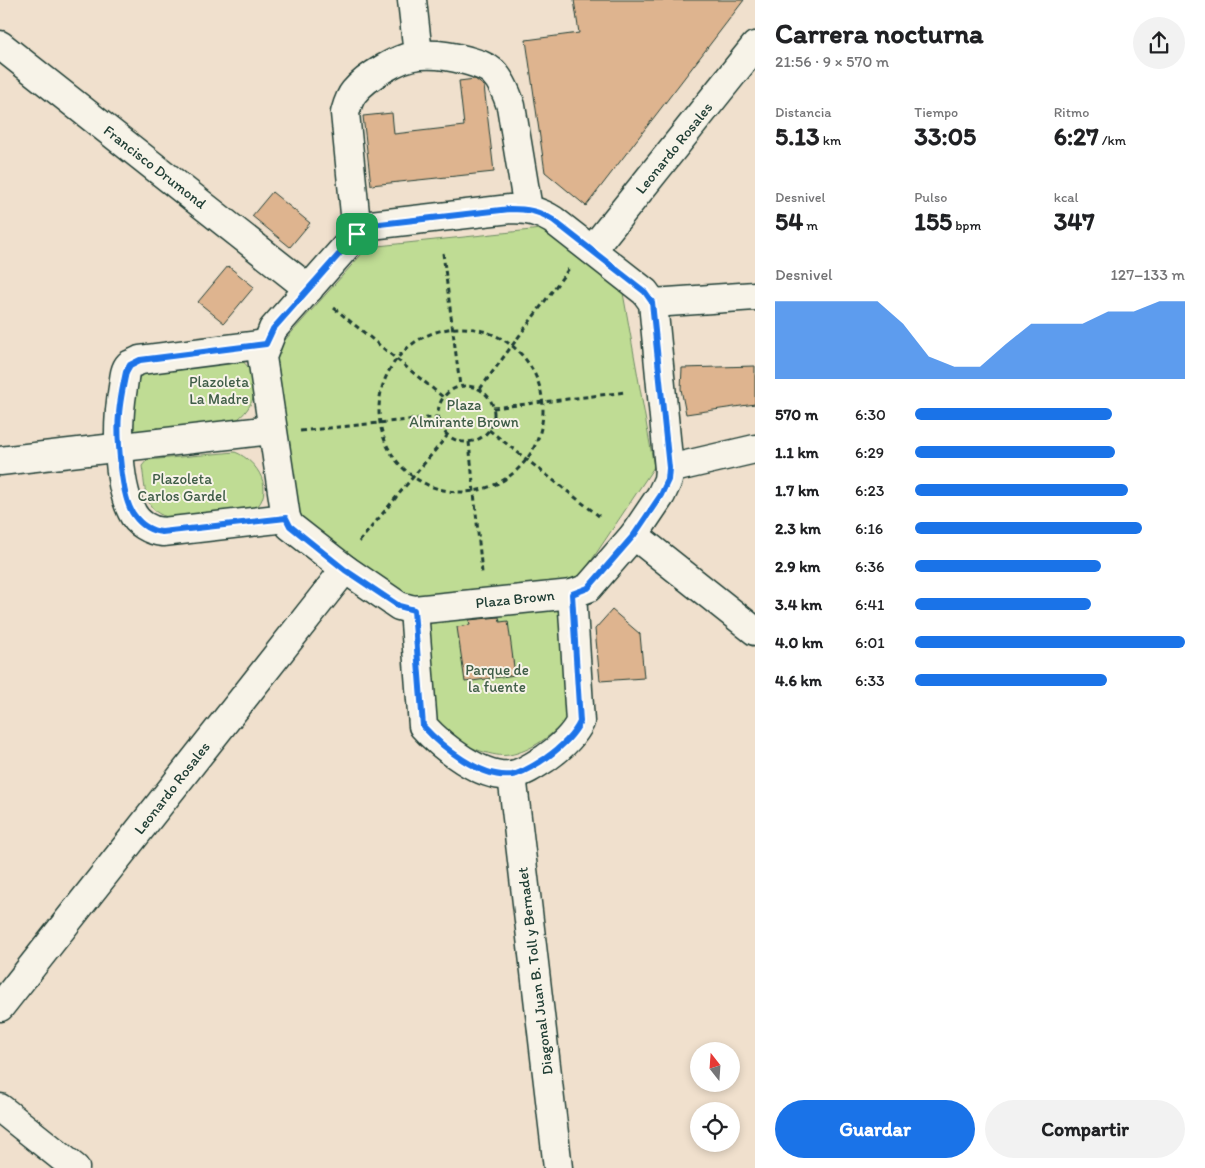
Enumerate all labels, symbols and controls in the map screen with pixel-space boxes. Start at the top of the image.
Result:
text: Carrera nocturna [775,16,984,50]
button: share [1133,17,1185,69]
text: 21:56 · 9 × 570 m [775,52,889,71]
street label: Leonardo Rosales [632,98,717,197]
text: Distancia [775,104,832,121]
text: Tiempo [914,104,958,121]
text: Ritmo [1054,104,1089,121]
street label: Francisco Drumond [100,121,210,213]
text: 5.13 [775,121,820,151]
text: 33:05 [914,121,976,151]
text: 6:27 [1054,121,1099,151]
text: km [820,132,841,149]
text: /km [1099,132,1126,149]
text: Desnivel [775,189,825,206]
text: Pulso [914,189,947,206]
text: kcal [1054,189,1079,206]
text: 54 [775,206,803,236]
text: 155 [914,206,952,236]
text: 347 [1054,206,1095,236]
pin [336,213,378,255]
text: m [803,217,818,234]
text: bpm [952,217,981,234]
icon: arrive [343,220,371,248]
text: Desnivel [775,265,833,284]
text: 127–133 m [1110,265,1185,284]
park label: Plazoleta La Madre [189,373,249,408]
park label: Plaza Almirante Brown [409,396,519,431]
text: 570 m [775,405,818,424]
text: 6:30 [855,405,886,424]
text: 1.1 km [775,443,819,462]
text: 6:29 [855,443,884,462]
park label: Plazoleta Carlos Gardel [138,470,227,505]
text: 1.7 km [775,481,819,500]
text: 6:23 [855,481,885,500]
text: 2.3 km [775,519,821,538]
text: 6:16 [855,519,883,538]
text: 2.9 km [775,557,820,576]
text: 6:36 [855,557,885,576]
street label: Plaza Brown [475,586,555,612]
text: 3.4 km [775,595,822,614]
text: 6:41 [855,595,884,614]
text: 4.0 km [775,633,823,652]
text: 6:01 [855,633,885,652]
park label: Parque de la fuente [465,661,529,696]
text: 4.6 km [775,671,822,690]
text: 6:33 [855,671,885,690]
street label: Leonardo Rosales [130,738,214,838]
street label: Diagonal Juan B. Toll y Bernadet [513,866,557,1076]
north arrow [690,1042,740,1092]
map controls [690,1042,740,1152]
button: Guardar [775,1100,975,1158]
button: Compartir [985,1100,1185,1158]
button: locate [690,1102,740,1152]

